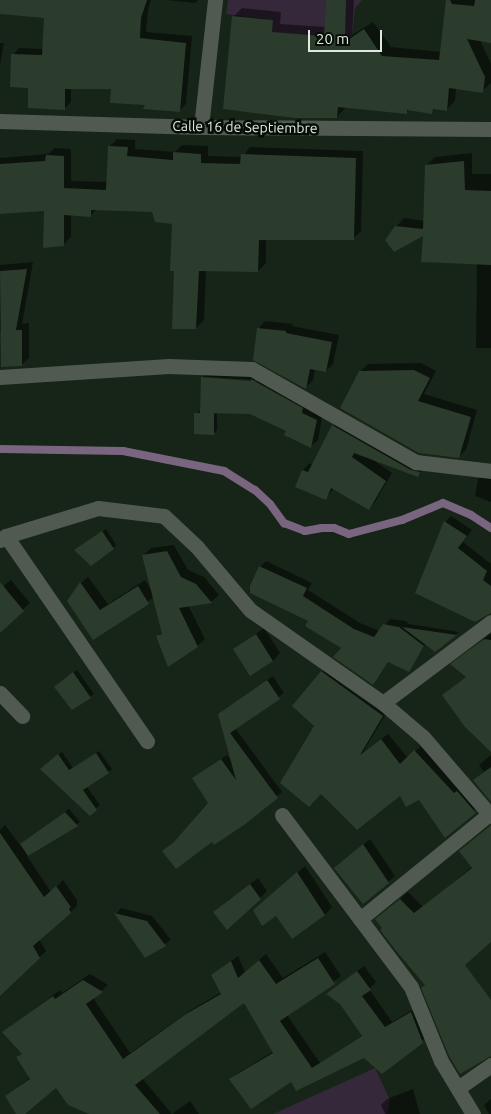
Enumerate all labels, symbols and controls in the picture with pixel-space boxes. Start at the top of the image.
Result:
scale bar [311,20,385,52]
text: 20 m [316,30,349,47]
street label: Calle 16 de Septiembre [172,117,318,137]

